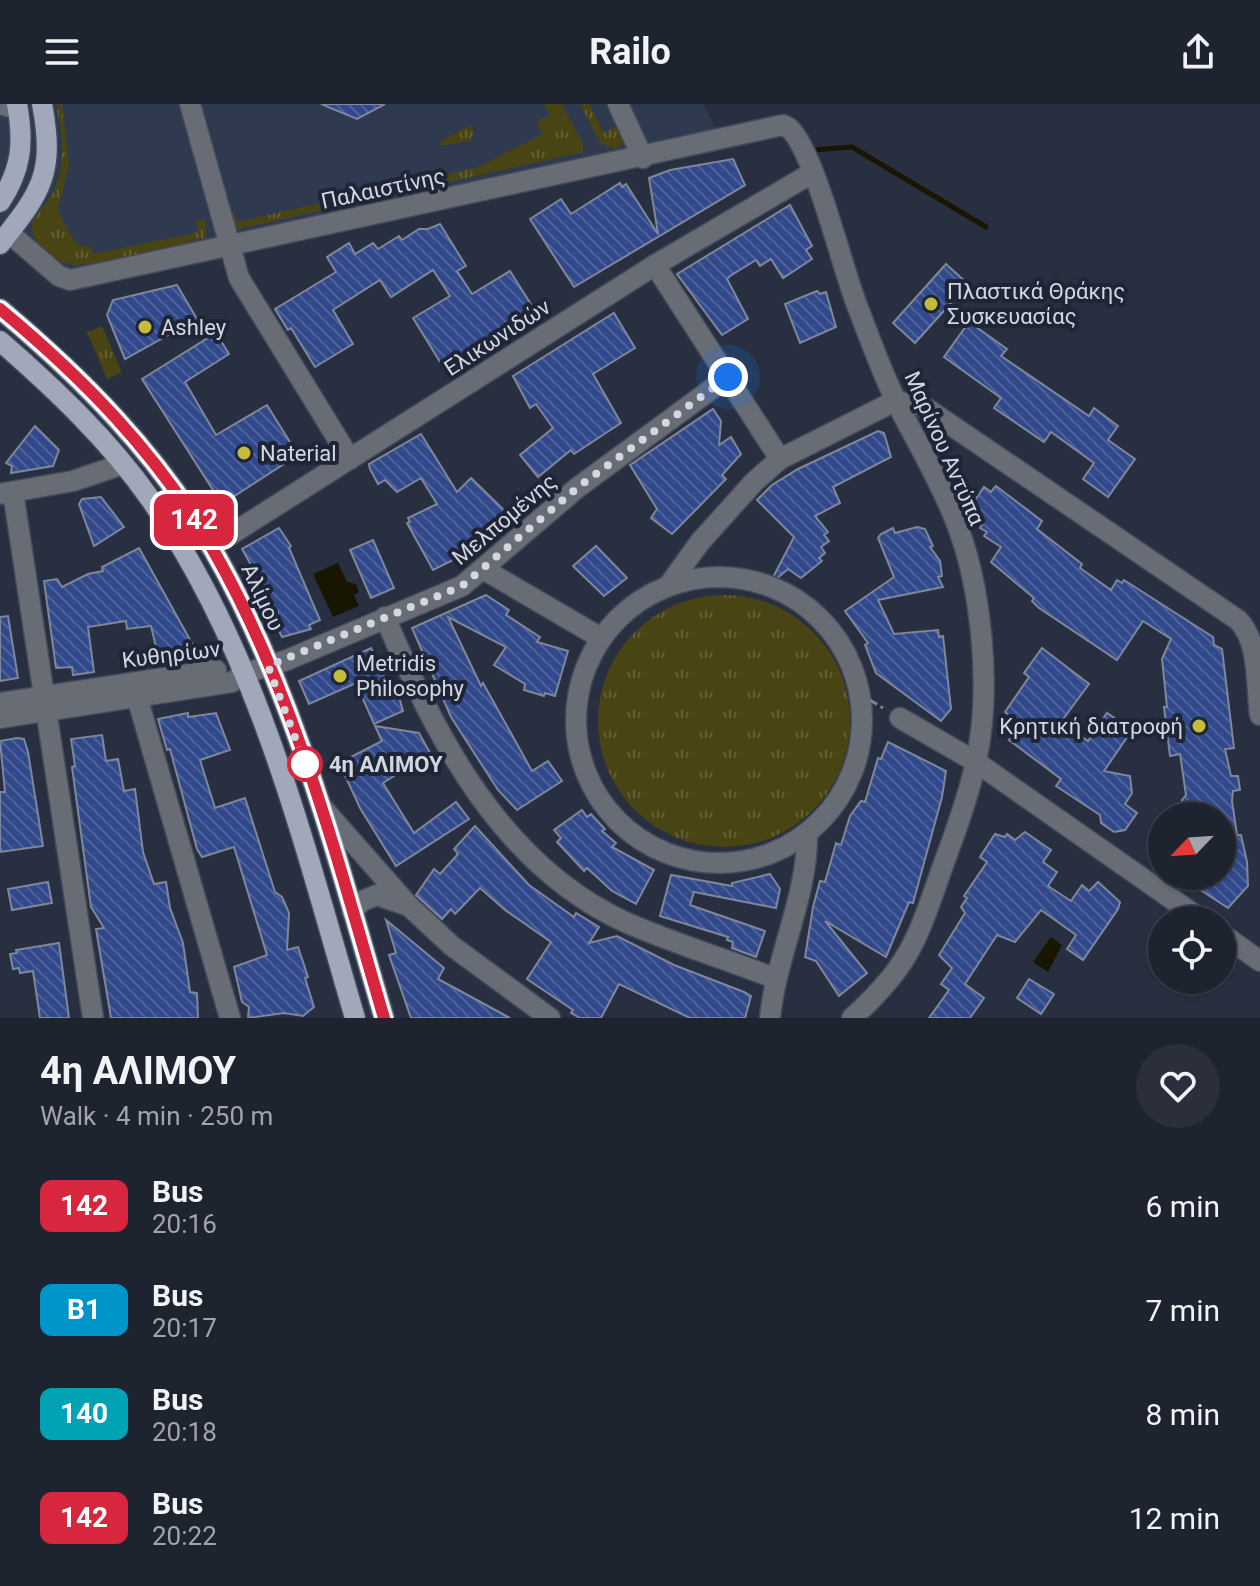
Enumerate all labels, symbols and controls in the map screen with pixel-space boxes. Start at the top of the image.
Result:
icon: menu [40,30,84,74]
icon: share [1176,30,1220,74]
text: Railo [589,31,671,73]
street label: Παλαιστίνης [319,163,447,214]
place label: Πλαστικά Θράκης Συσκευασίας [947,279,1125,329]
street label: Ελικωνιδών [440,294,555,381]
marker: Πλαστικά Θράκης Συσκευασίας [922,295,940,313]
place label: Ashley [161,315,227,340]
marker: Ashley [136,318,154,336]
your location [708,357,748,397]
street label: Μαρίνου Αντύπα [899,368,990,529]
place label: Naterial [260,441,337,466]
marker: Naterial [235,444,253,462]
street label: Μελπομένης [447,469,561,570]
line badge: 142 [148,494,240,546]
text: 142 [170,503,218,536]
street label: Αλίμου [236,560,289,635]
street label: Κυθηρίων [120,636,222,673]
place label: Metridis Philosophy [356,651,465,701]
marker: Metridis Philosophy [331,667,349,685]
place label: Κρητική διατροφή [999,714,1183,739]
marker: Κρητική διατροφή [1190,717,1208,735]
marker: 4η ΑΛΙΜΟΥ [288,747,322,781]
place label: 4η ΑΛΙΜΟΥ [329,752,443,777]
north arrow [1148,802,1236,890]
map controls [1148,802,1236,994]
button: locate [1148,906,1236,994]
button: heart [1136,1044,1220,1128]
text: 4η ΑΛΙΜΟΥ [40,1049,236,1093]
text: Walk · 4 min · 250 m [40,1101,273,1131]
text: Bus [152,1174,203,1209]
text: 142 [60,1189,108,1222]
text: 6 min [1146,1189,1220,1224]
text: 20:16 [152,1209,217,1239]
text: Bus [152,1278,203,1313]
text: Β1 [67,1293,101,1326]
text: 7 min [1146,1293,1220,1328]
text: 20:17 [152,1313,217,1343]
text: Bus [152,1382,203,1417]
text: 140 [60,1397,108,1430]
text: 8 min [1146,1397,1220,1432]
text: 20:18 [152,1417,217,1447]
text: Bus [152,1486,203,1521]
text: 142 [60,1501,108,1534]
text: 12 min [1129,1501,1220,1536]
text: 20:22 [152,1521,217,1551]

